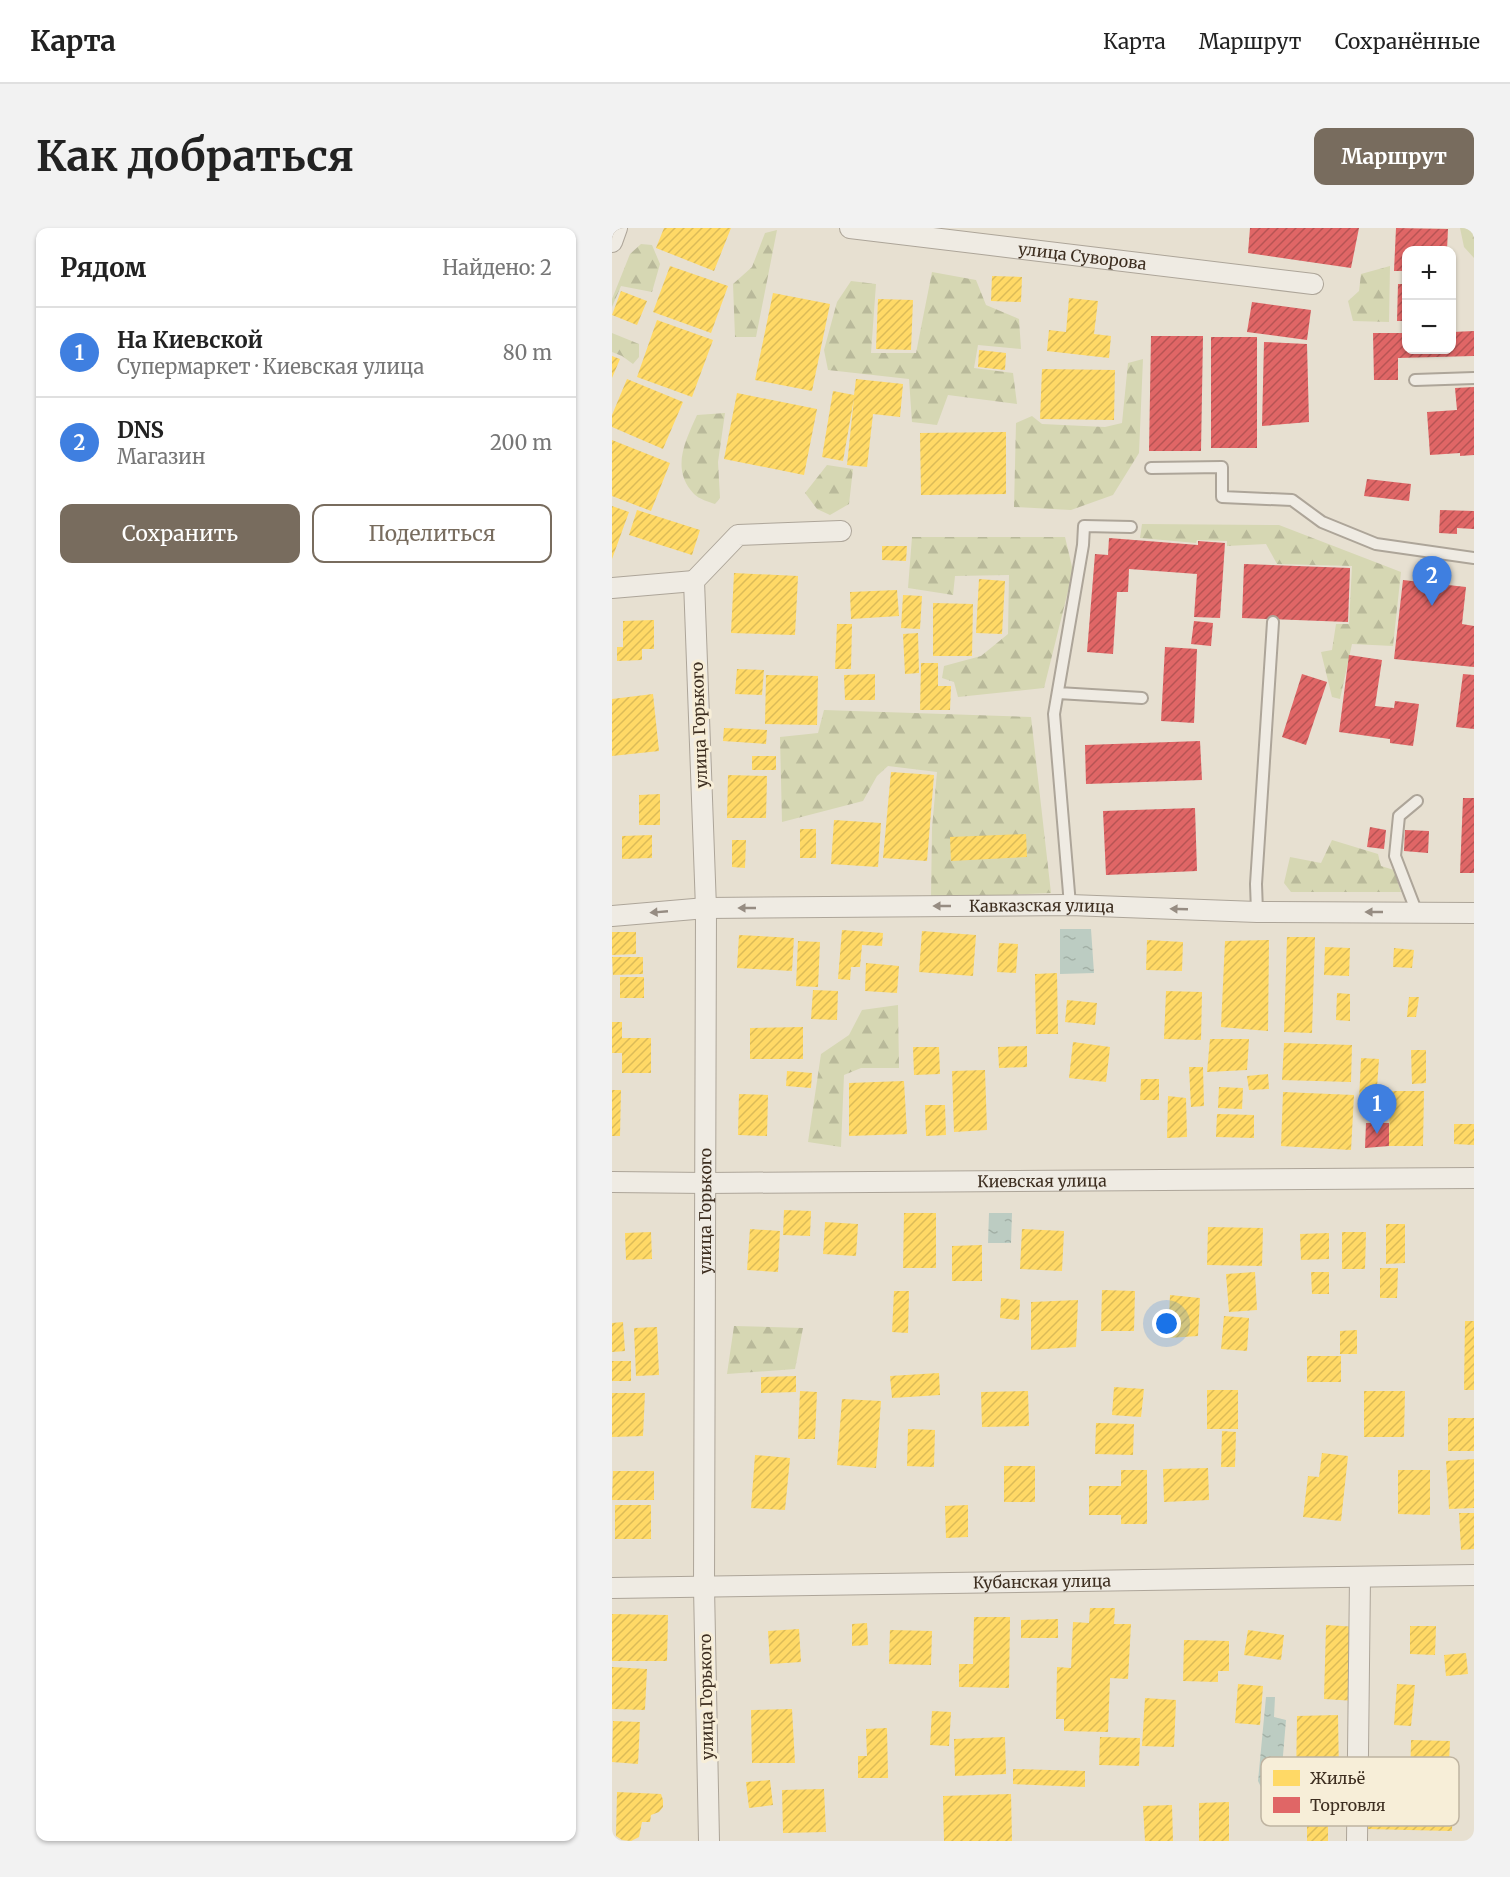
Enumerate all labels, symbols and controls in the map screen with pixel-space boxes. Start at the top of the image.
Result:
text: Карта [30,23,116,59]
text: Карта [1103,28,1166,55]
text: Маршрут [1199,28,1302,55]
text: Сохранённые [1335,28,1480,55]
button: Маршрут [1314,128,1474,185]
text: Как добраться [36,130,354,182]
street label: улица Суворова [1017,238,1148,274]
map controls [1402,246,1456,354]
button: + [1402,246,1456,300]
text: Рядом [60,251,146,284]
text: Найдено: 2 [442,255,552,280]
button: − [1402,300,1456,354]
text: На Киевской [117,326,263,354]
text: 1 [75,340,84,365]
text: 80 m [503,340,552,365]
text: Супермаркет · Киевская улица [117,354,424,379]
text: DNS [117,416,164,444]
text: 2 [74,430,85,455]
text: 200 m [490,430,552,455]
text: Магазин [117,444,206,469]
button: Сохранить [60,504,300,563]
button: Поделиться [312,504,552,563]
pin: 2 [1412,556,1452,606]
street label: улица Горького [687,662,711,788]
street label: Кавказская улица [969,895,1115,917]
one-way arrow [932,901,951,911]
one-way arrow [737,903,756,913]
one-way arrow [1169,904,1188,914]
one-way arrow [650,907,669,917]
one-way arrow [1364,908,1383,917]
pin: 1 [1358,1084,1396,1134]
street label: улица Горького [695,1148,715,1274]
street label: Киевская улица [977,1170,1107,1191]
your location [1152,1309,1181,1338]
street label: Кубанская улица [973,1570,1112,1593]
street label: улица Горького [695,1634,717,1760]
legend [1261,1757,1459,1826]
text: Жильё [1310,1768,1365,1788]
text: Торговля [1310,1795,1386,1815]

